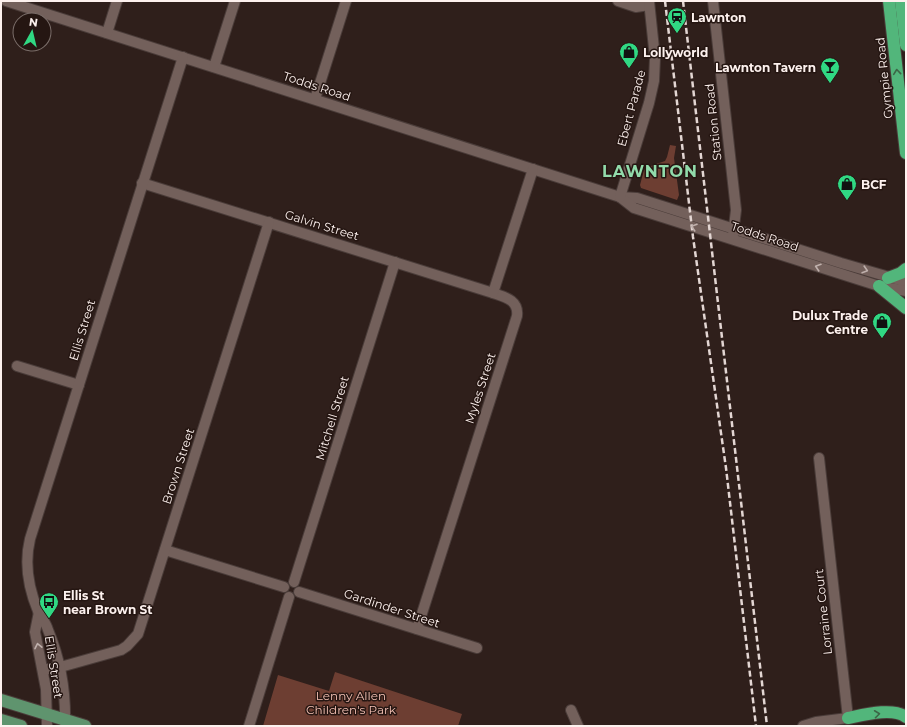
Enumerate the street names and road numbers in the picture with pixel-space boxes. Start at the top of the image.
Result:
street label: Gympie Road [872,37,896,119]
street label: Todds Road [281,68,353,104]
street label: Ebert Parade [614,68,648,148]
street label: Station Road [701,83,725,161]
street label: Galvin Street [283,207,361,243]
street label: Todds Road [729,218,801,254]
street label: Ellis Street [66,298,98,362]
street label: Myles Street [461,351,499,425]
street label: Mitchell Street [312,374,352,462]
street label: Brown Street [159,426,197,506]
street label: Lorraine Court [811,568,835,656]
street label: Gardinder Street [342,585,442,631]
street label: Ellis Street [42,635,66,699]

